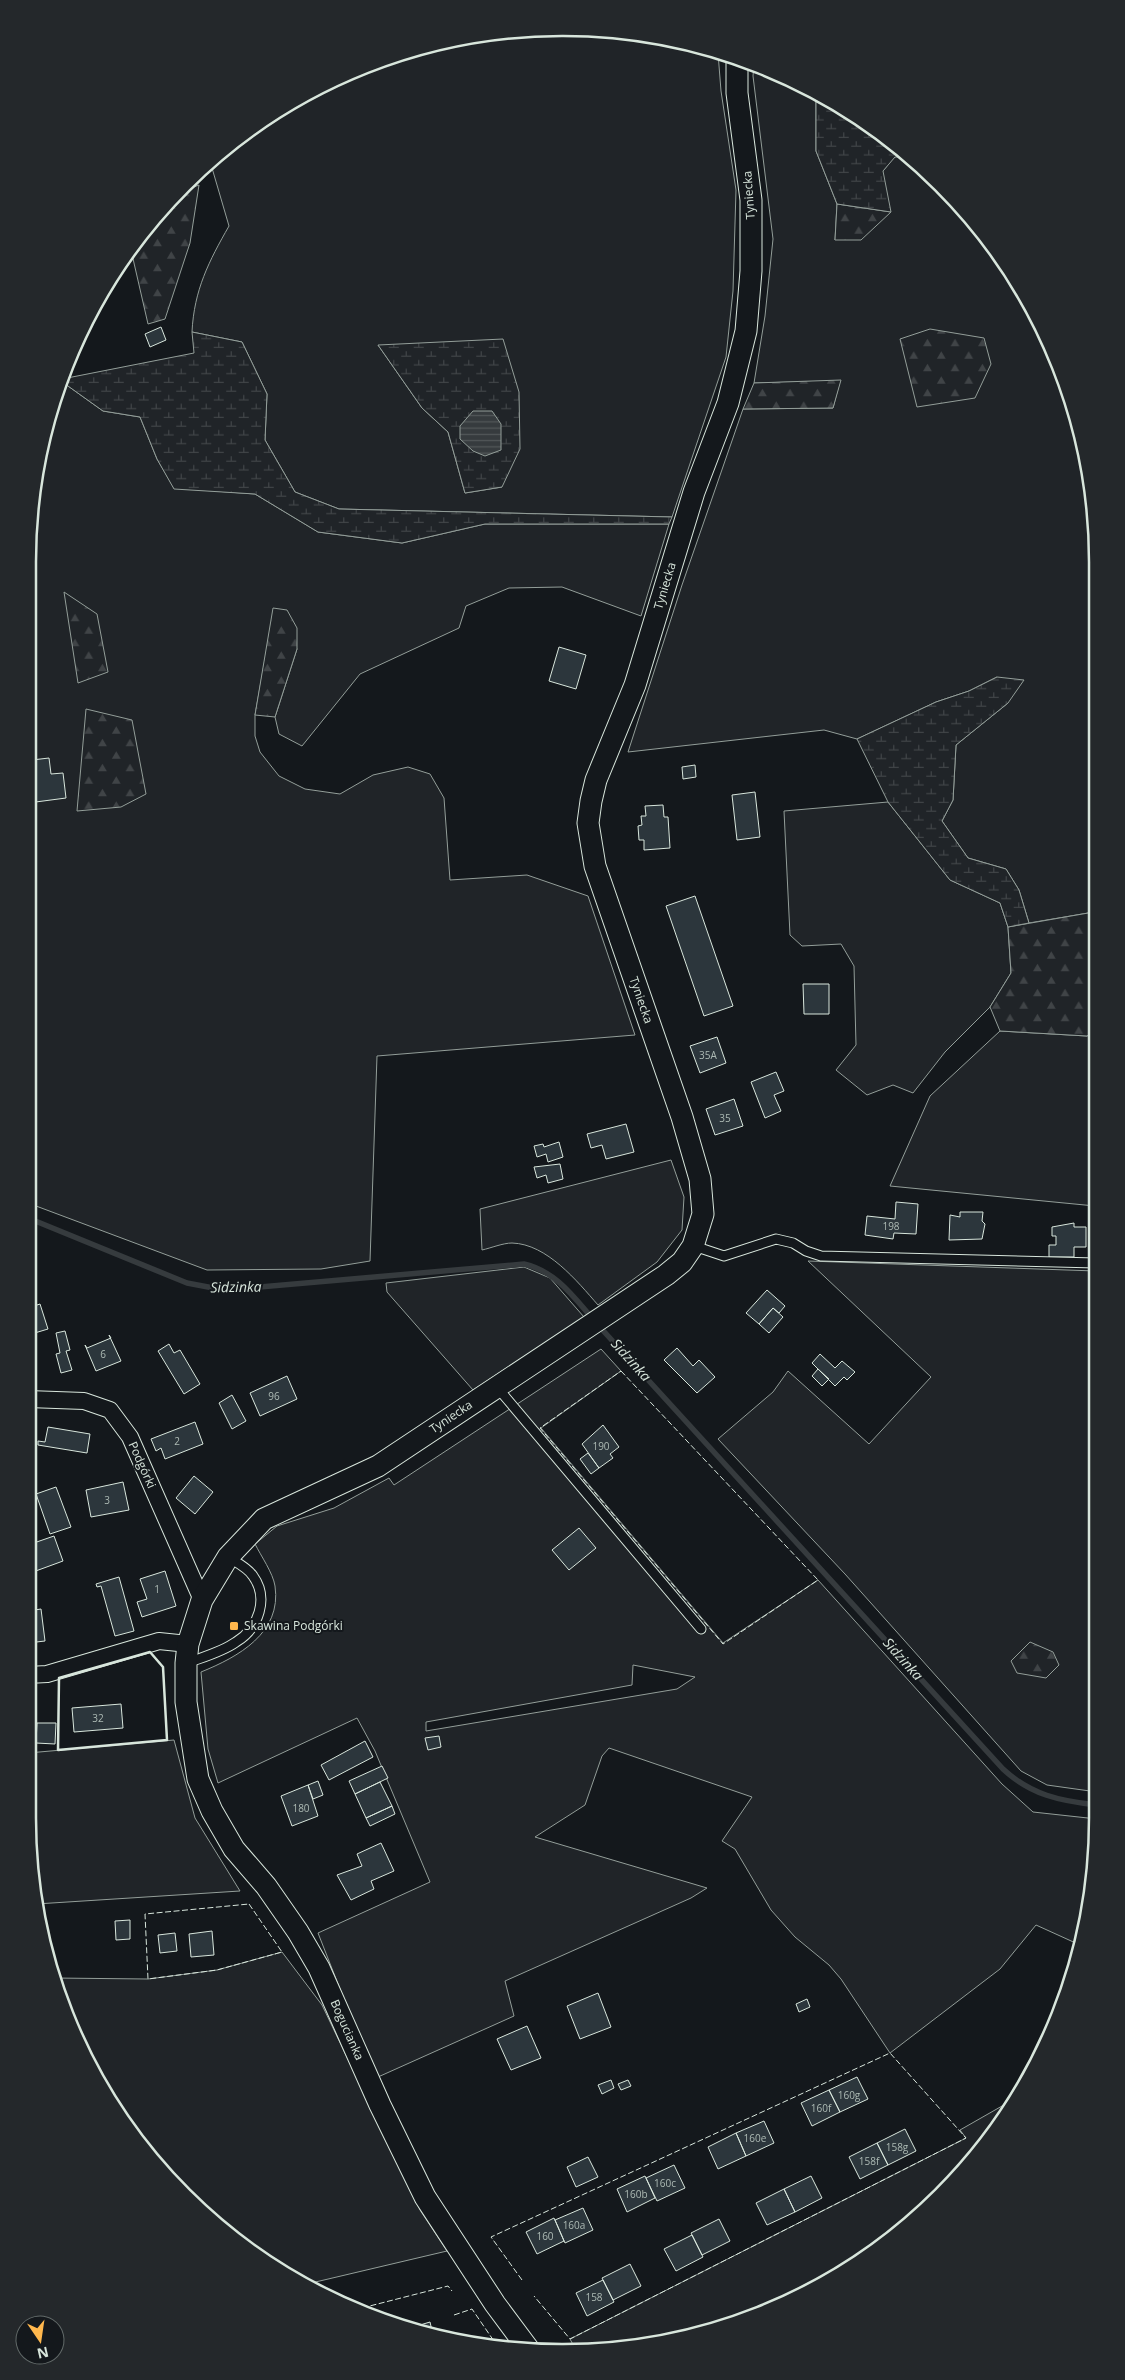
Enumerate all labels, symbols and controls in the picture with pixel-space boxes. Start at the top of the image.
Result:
street label: Tyniecka [738,170,759,220]
street label: Tyniecka [649,560,680,612]
street label: Tyniecka [626,974,657,1026]
house number: 35A [699,1048,718,1062]
house number: 35 [719,1111,731,1125]
house number: 198 [882,1219,900,1233]
water label: Sidzinka [210,1277,262,1296]
water label: Sidzinka [607,1334,656,1385]
house number: 6 [100,1347,106,1361]
house number: 96 [268,1389,280,1403]
street label: Tyniecka [426,1396,476,1437]
house number: 2 [174,1434,180,1448]
street label: Podgórki [125,1439,160,1491]
house number: 190 [592,1439,610,1453]
house number: 3 [104,1493,110,1507]
house number: 1 [154,1582,160,1596]
place label: Skawina Podgórki [244,1617,343,1634]
marker: Skawina Podgórki [228,1620,240,1632]
water label: Sidzinka [879,1633,928,1684]
house number: 32 [92,1711,104,1725]
house number: 180 [292,1801,310,1815]
street label: Bogucianka [327,1997,368,2063]
house number: 160g [838,2088,861,2102]
house number: 160f [811,2101,832,2115]
house number: 160e [744,2131,767,2145]
house number: 158g [886,2140,909,2154]
house number: 158f [859,2154,880,2168]
house number: 160c [654,2176,676,2190]
house number: 160b [624,2187,648,2201]
house number: 160a [563,2218,585,2232]
house number: 160 [536,2229,554,2243]
house number: 158 [585,2290,603,2304]
north arrow [15,2315,65,2365]
text: N [35,2343,51,2364]

